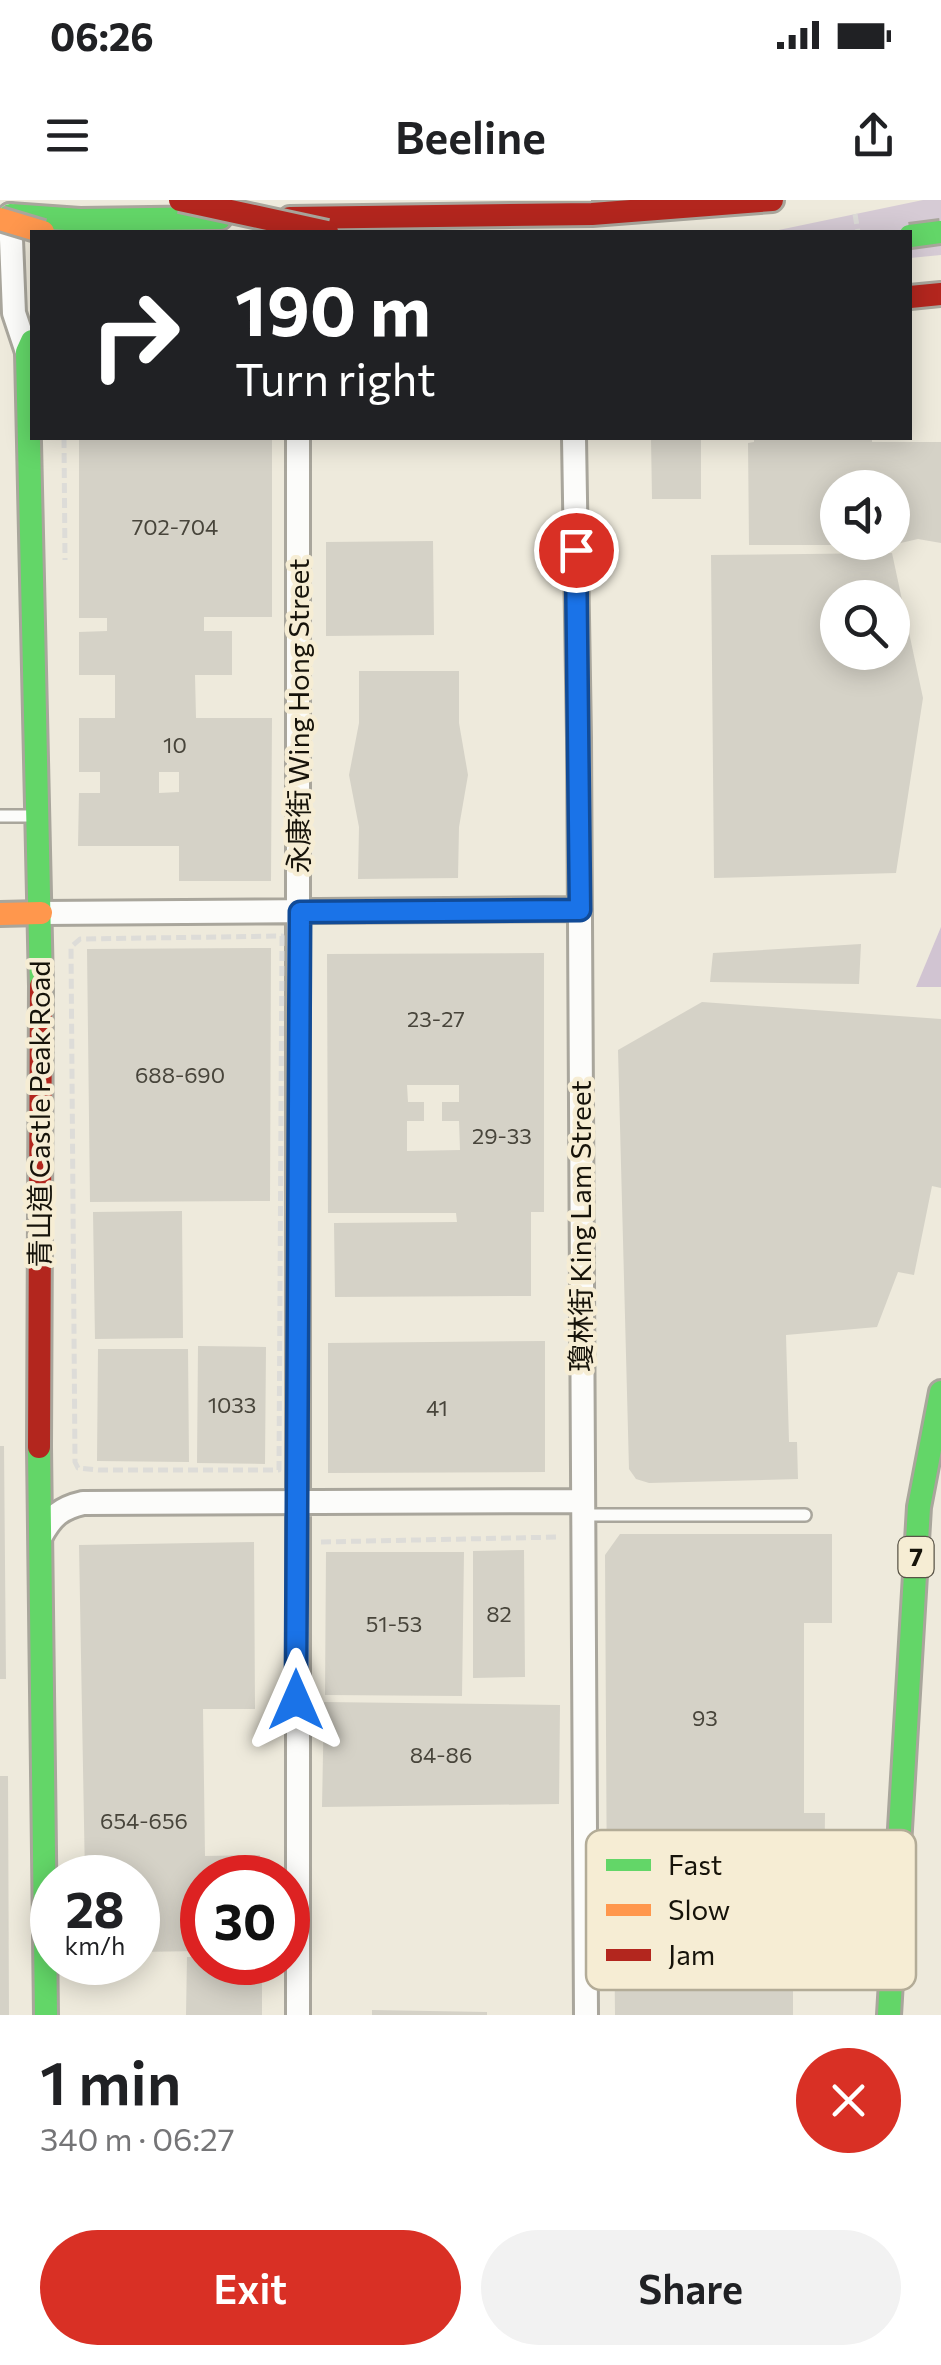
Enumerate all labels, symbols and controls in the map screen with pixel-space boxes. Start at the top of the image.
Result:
text: 06:26 [50,12,154,59]
icon: menu [40,108,95,163]
text: Beeline [395,108,546,163]
icon: share [846,108,901,163]
text: 190 m [235,265,431,350]
icon: right [70,270,200,400]
text: Turn right [235,350,436,405]
map controls [820,470,910,670]
button: sound [820,470,910,560]
pin [534,508,619,593]
house number: 702-704 [132,513,218,540]
icon: arrive [549,523,604,578]
street label: 永康街 Wing Hong Street [281,558,315,874]
button: search [820,580,910,670]
house number: 10 [163,731,187,758]
street label: 青山道 Castle Peak Road [22,961,56,1268]
house number: 23-27 [407,1005,465,1032]
house number: 688-690 [135,1061,225,1088]
street label: 瓊林街 King Lam Street [563,1080,597,1372]
house number: 29-33 [472,1122,532,1149]
house number: 1033 [208,1391,256,1418]
house number: 41 [426,1394,448,1421]
road number: 7 [898,1537,934,1577]
house number: 82 [486,1600,512,1627]
house number: 51-53 [366,1610,422,1637]
position arrow [244,1648,348,1752]
house number: 93 [692,1704,718,1731]
house number: 84-86 [410,1741,472,1768]
house number: 654-656 [100,1807,188,1834]
legend [586,1830,916,1990]
text: Fast [668,1847,722,1881]
speed limit sign: 30 [180,1855,310,1985]
text: 28 [65,1877,125,1938]
text: Slow [668,1892,730,1926]
text: km/h [65,1930,125,1960]
text: Jam [668,1937,715,1971]
text: 1 min [40,2044,181,2117]
button: close [796,2048,901,2153]
text: 340 m · 06:27 [40,2118,235,2158]
button: Exit [40,2230,461,2345]
button: Share [481,2230,901,2345]

